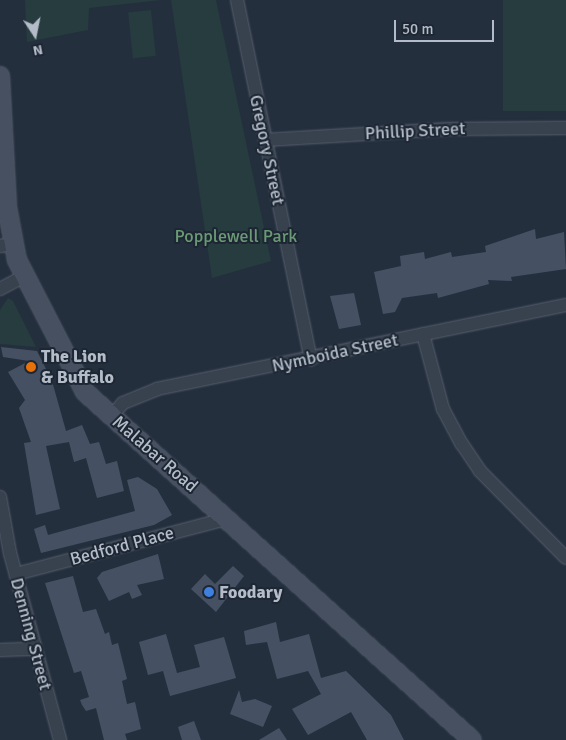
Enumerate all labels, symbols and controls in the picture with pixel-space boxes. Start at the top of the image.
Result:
north arrow [10,10,60,60]
scale bar [396,10,496,42]
text: 50 m [402,20,433,38]
text: N [32,41,44,59]
street label: Gregory Street [245,93,289,207]
street label: Phillip Street [364,118,466,144]
park label: Popplewell Park [175,225,297,247]
street label: Nymboida Street [270,329,400,377]
place label: The Lion & Buffalo [41,346,114,388]
marker: The Lion & Buffalo [25,361,37,373]
street label: Malabar Road [108,411,202,497]
street label: Bedford Place [68,522,176,570]
street label: Denning Street [6,575,56,693]
place label: Foodary [219,581,282,603]
marker: Foodary [203,586,215,598]

